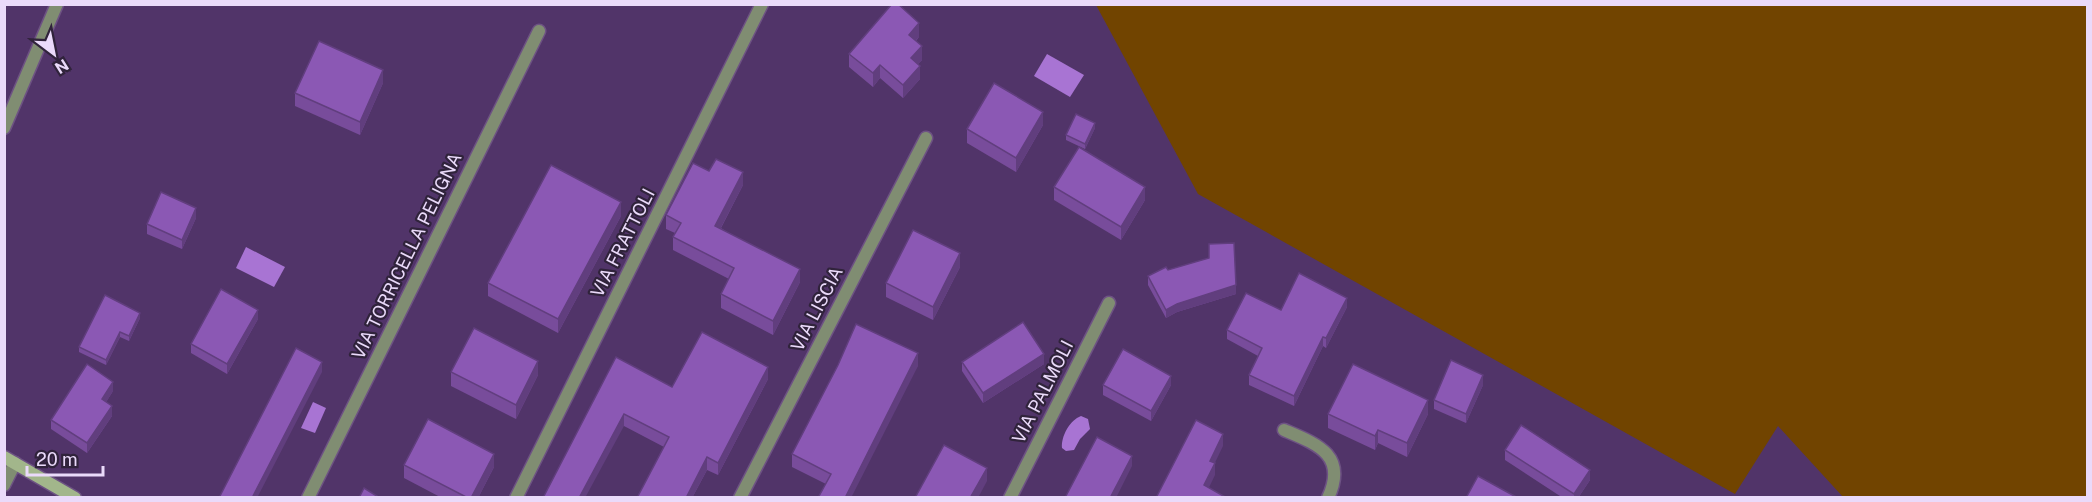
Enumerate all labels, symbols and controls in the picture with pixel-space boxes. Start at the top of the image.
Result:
north arrow [24,24,84,84]
text: N [51,55,72,78]
street label: VIA TORRICELLA PELIGNA [347,149,466,363]
street label: VIA FRATTOLI [586,185,659,301]
street label: VIA LISCIA [786,263,847,354]
street label: VIA PALMOLI [1008,337,1077,447]
scale bar [27,439,104,477]
text: 20 m [36,449,78,470]

